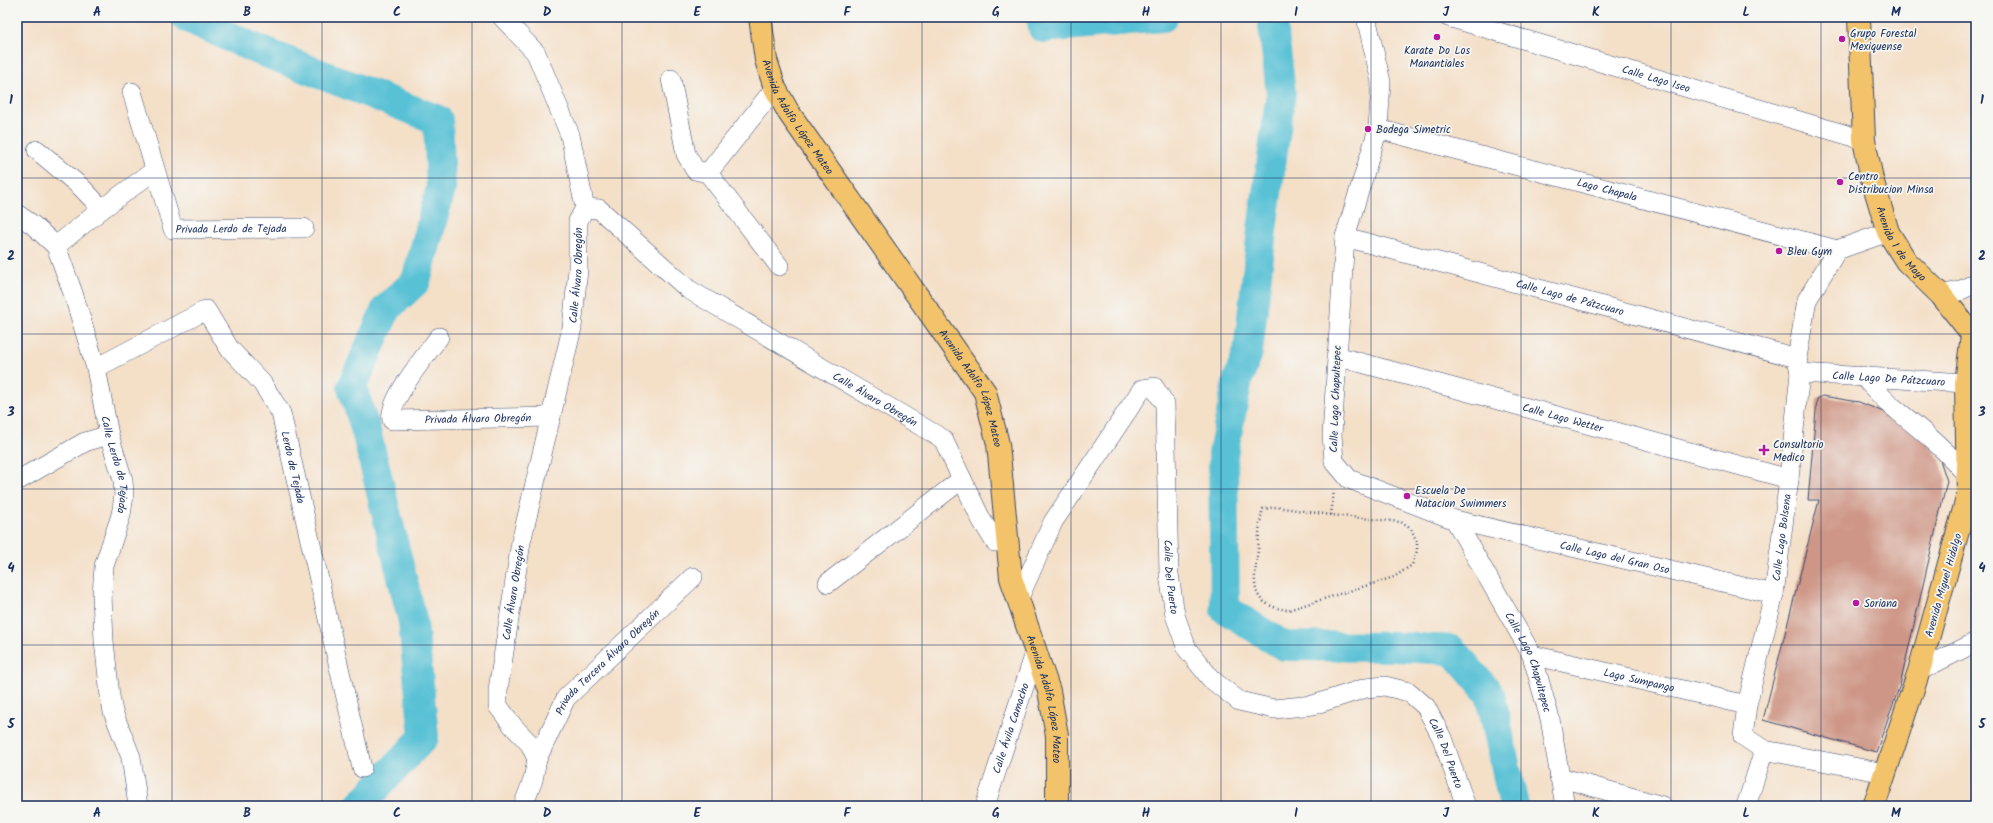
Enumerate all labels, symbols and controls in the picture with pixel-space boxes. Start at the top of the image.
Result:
text: A [93,2,101,23]
text: B [243,2,251,23]
text: C [393,2,401,23]
text: D [543,2,552,23]
text: E [693,2,701,23]
text: F [843,2,851,23]
text: G [992,2,1000,23]
text: H [1142,2,1151,23]
text: I [1294,2,1298,23]
text: J [1443,2,1450,23]
text: K [1592,2,1600,23]
text: L [1742,2,1750,23]
text: M [1891,2,1901,23]
place label: Grupo Forestal Mexiquense [1850,25,1917,56]
marker: Karate Do Los Manantiales [1432,32,1442,42]
marker: Grupo Forestal Mexiquense [1837,34,1847,44]
place label: Karate Do Los Manantiales [1404,42,1470,73]
street label: Avenida Adolfo López Mateo [756,57,838,179]
street label: Calle Lago Iseo [1619,61,1692,98]
text: 1 [9,90,13,111]
text: 1 [1980,90,1984,111]
place label: Bodega Simetric [1376,121,1451,139]
marker: Bodega Simetric [1363,124,1373,134]
place label: Centro Distribucion Minsa [1848,168,1934,199]
street label: Lago Chapala [1575,174,1639,207]
marker: Centro Distribucion Minsa [1835,177,1845,187]
street label: Avenida 1 de Mayo [1871,204,1930,286]
street label: Privada Lerdo de Tejada [175,220,287,239]
street label: Calle Álvaro Obregón [565,227,588,324]
place label: Bleu Gym [1787,243,1832,261]
text: 2 [7,246,15,267]
marker: Bleu Gym [1774,246,1784,256]
text: 2 [1978,246,1986,267]
street label: Calle Lago de Pátzcuaro [1514,275,1626,321]
street label: Avenida Adolfo López Mateo [933,326,1006,448]
street label: Calle Lago Chapultepec [1325,345,1347,453]
street label: Calle Lago De Pátzcuaro [1832,367,1946,392]
street label: Calle Álvaro Obregón [829,368,921,432]
street label: Calle Lago Wetter [1520,399,1606,438]
text: 3 [6,402,15,423]
text: 3 [1977,402,1986,423]
street label: Privada Álvaro Obregón [424,409,532,429]
street label: Calle Lerdo de Tejada [95,414,132,515]
street label: Lerdo de Tejada [275,429,309,505]
place label: Consultorio Medico [1773,436,1824,467]
marker: Consultorio Medico [1758,444,1770,456]
place label: Escuela De Natacion Swimmers [1415,482,1507,513]
marker: Escuela De Natacion Swimmers [1402,491,1412,501]
street label: Calle Lago Bolsena [1768,493,1797,582]
street label: Avenida Miguel Hidalgo [1921,531,1967,639]
street label: Calle Lago del Gran Oso [1558,537,1671,579]
street label: Calle Del Puerto [1158,539,1183,615]
street label: Calle Álvaro Obregón [498,544,530,641]
text: 4 [7,558,15,579]
text: 4 [1978,558,1986,579]
place label: Soriana [1864,595,1897,613]
marker: Soriana [1851,598,1861,608]
street label: Privada Tercera Álvaro Obregón [551,605,664,718]
street label: Calle Lago Chapultepec [1499,609,1556,715]
street label: Avenida Adolfo López Mateo [1021,633,1065,763]
street label: Lago Sumpango [1602,664,1676,698]
street label: Calle Ávila Camacho [988,681,1035,776]
text: 5 [7,714,16,735]
text: 5 [1978,714,1987,735]
street label: Calle Del Puerto [1423,715,1467,791]
text: A [93,803,101,823]
text: B [243,803,251,823]
text: C [393,803,401,823]
text: D [543,803,552,823]
text: E [693,803,701,823]
text: F [843,803,851,823]
text: G [992,803,1000,823]
text: H [1142,803,1151,823]
text: I [1294,803,1298,823]
text: J [1443,803,1450,823]
text: K [1592,803,1600,823]
text: L [1742,803,1750,823]
text: M [1891,803,1901,823]

